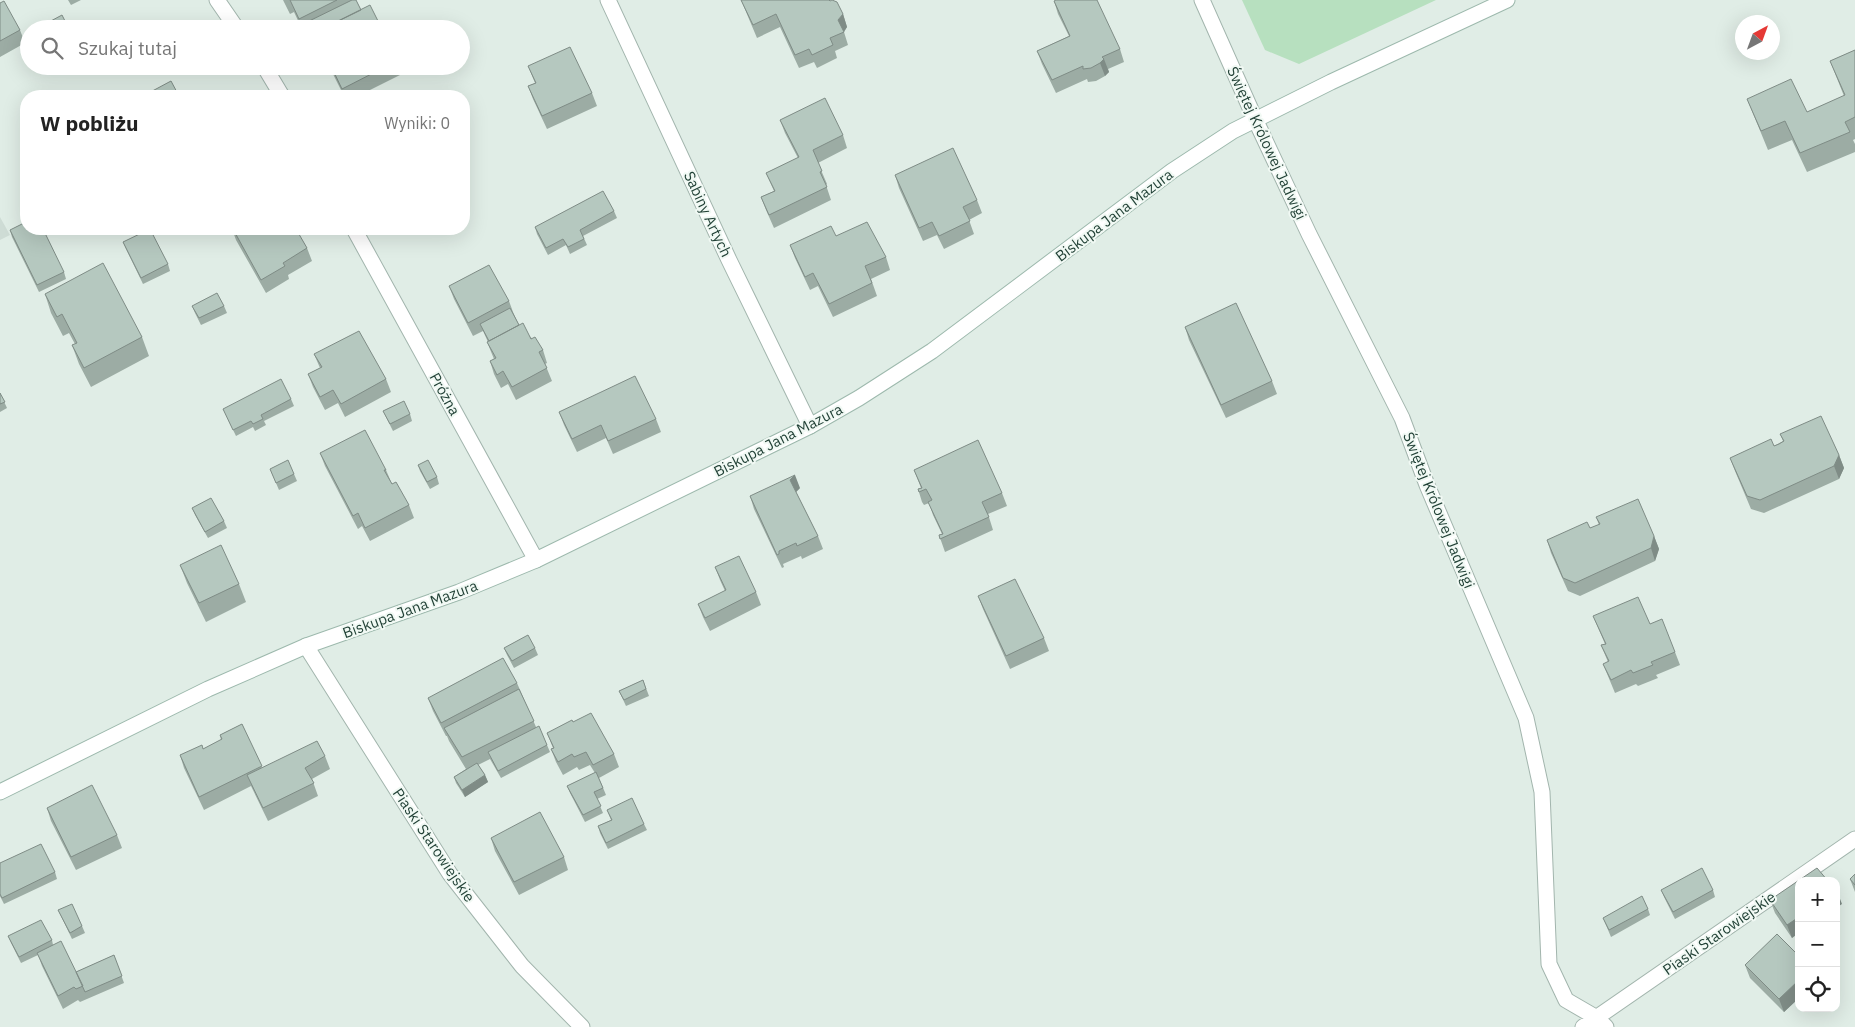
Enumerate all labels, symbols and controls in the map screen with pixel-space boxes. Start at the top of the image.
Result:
north arrow [1735,15,1780,60]
search box [20,20,470,75]
icon: search [38,34,66,62]
text: Szukaj tutaj [78,36,177,60]
street label: Świętej Królowej Jadwigi [1223,63,1311,223]
text: W pobliżu [40,109,139,137]
text: Wyniki: 0 [384,113,450,133]
street label: Biskupa Jana Mazura [1051,165,1177,265]
street label: Sabiny Artych [680,168,736,260]
street label: Próżna [425,369,465,419]
street label: Biskupa Jana Mazura [710,399,846,481]
street label: Świętej Królowej Jadwigi [1399,429,1479,591]
street label: Biskupa Jana Mazura [340,576,480,642]
street label: Piaski Starowiejskie [389,784,479,906]
map controls [1795,877,1840,1012]
button: + [1795,877,1840,922]
street label: Piaski Starowiejskie [1659,887,1779,979]
button: − [1795,922,1840,967]
button: locate [1795,967,1840,1012]

